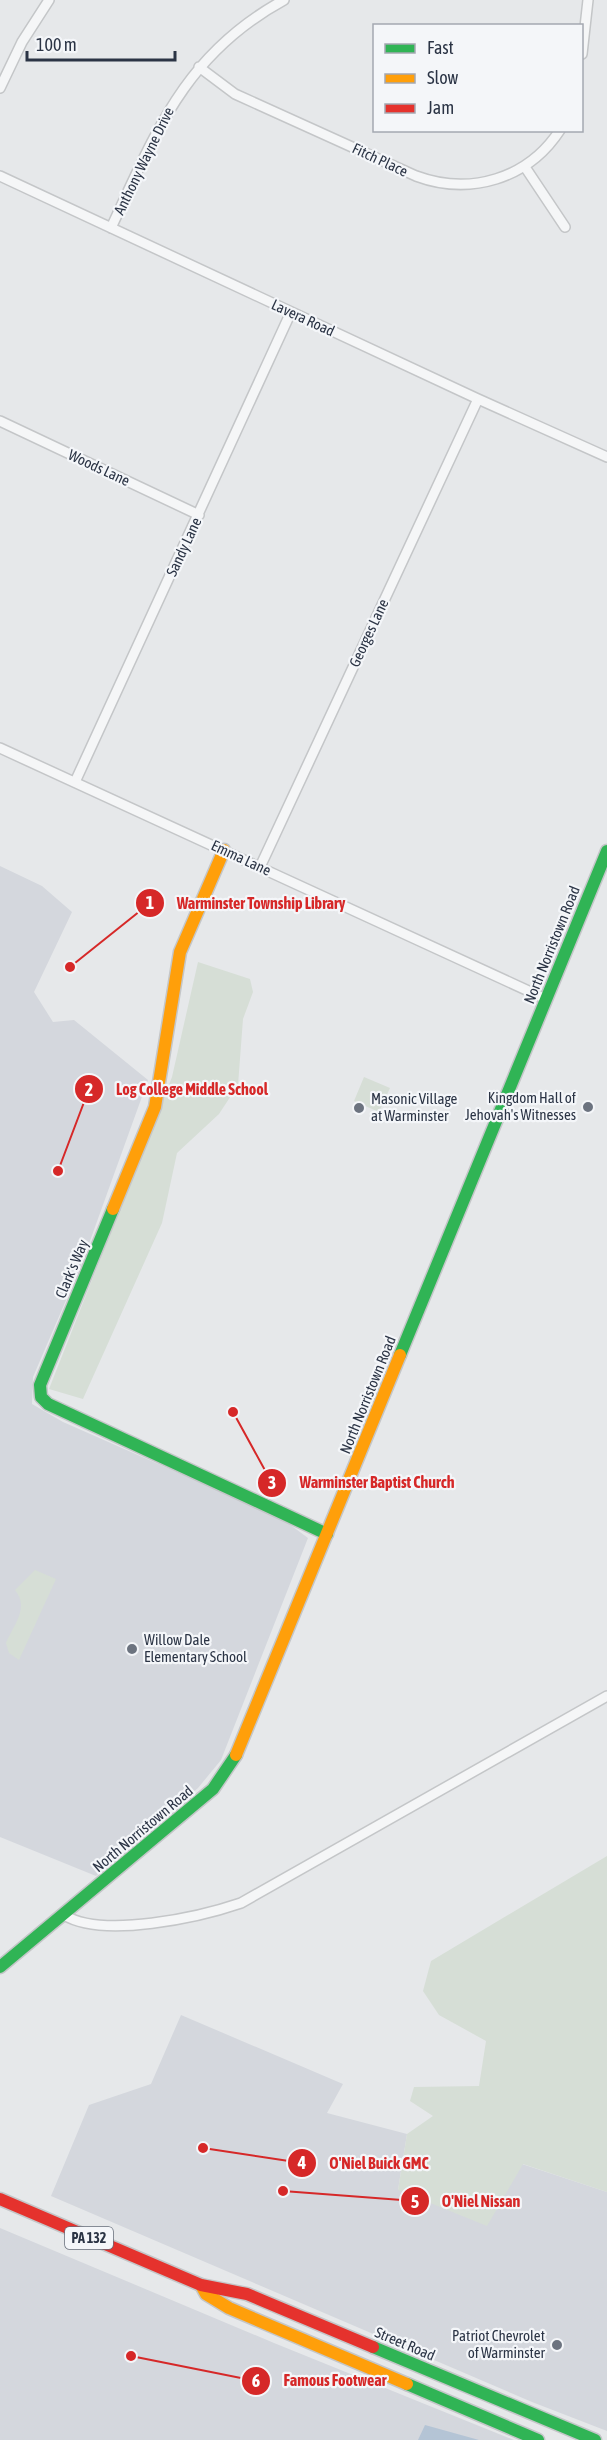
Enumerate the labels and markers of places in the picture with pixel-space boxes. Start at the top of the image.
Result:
callout: Warminster Township Library [135,886,358,920]
callout: Log College Middle School [74,1072,280,1106]
place label: Kingdom Hall of Jehovah's Witnesses [465,1089,576,1123]
place label: Masonic Village at Warminster [371,1090,458,1124]
marker: Kingdom Hall of Jehovah's Witnesses [581,1100,595,1114]
marker: Masonic Village at Warminster [352,1101,366,1115]
callout: Warminster Baptist Church [257,1466,466,1500]
place label: Willow Dale Elementary School [144,1631,247,1665]
marker: Willow Dale Elementary School [125,1642,139,1656]
callout: O'Niel Buick GMC [287,2146,440,2180]
callout: O'Niel Nissan [400,2184,532,2218]
place label: Patriot Chevrolet of Warminster [452,2327,546,2361]
marker: Patriot Chevrolet of Warminster [550,2338,564,2352]
callout: Famous Footwear [241,2364,398,2398]

